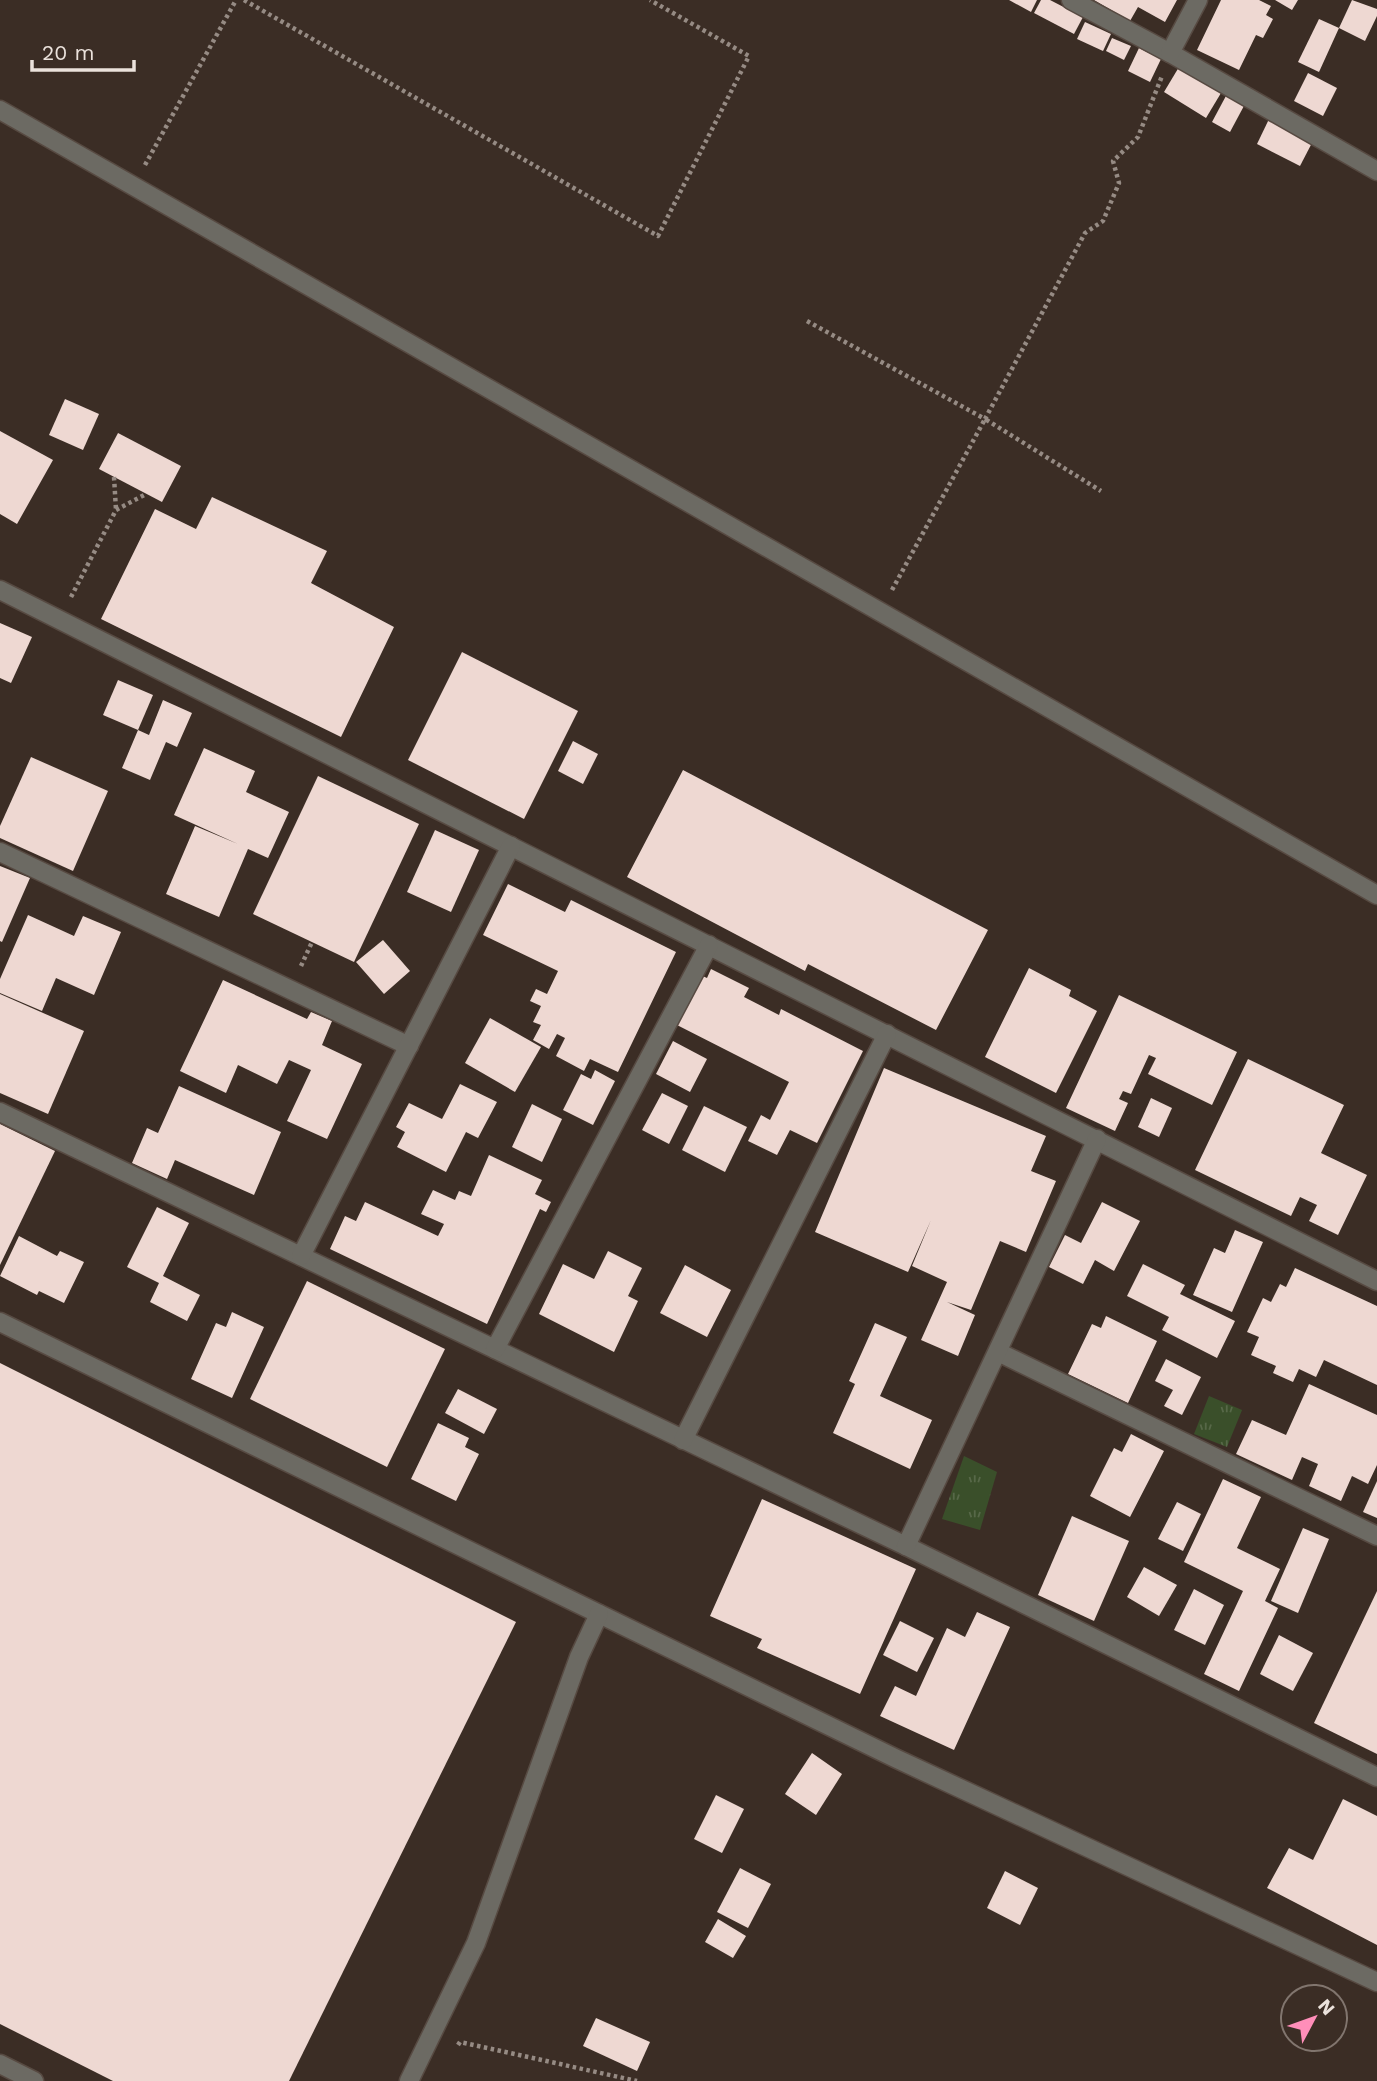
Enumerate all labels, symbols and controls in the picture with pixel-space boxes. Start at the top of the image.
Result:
scale bar [32,28,133,72]
text: 20 m [42,40,94,65]
north arrow [1279,1983,1349,2053]
text: N [1313,1994,1340,2020]

